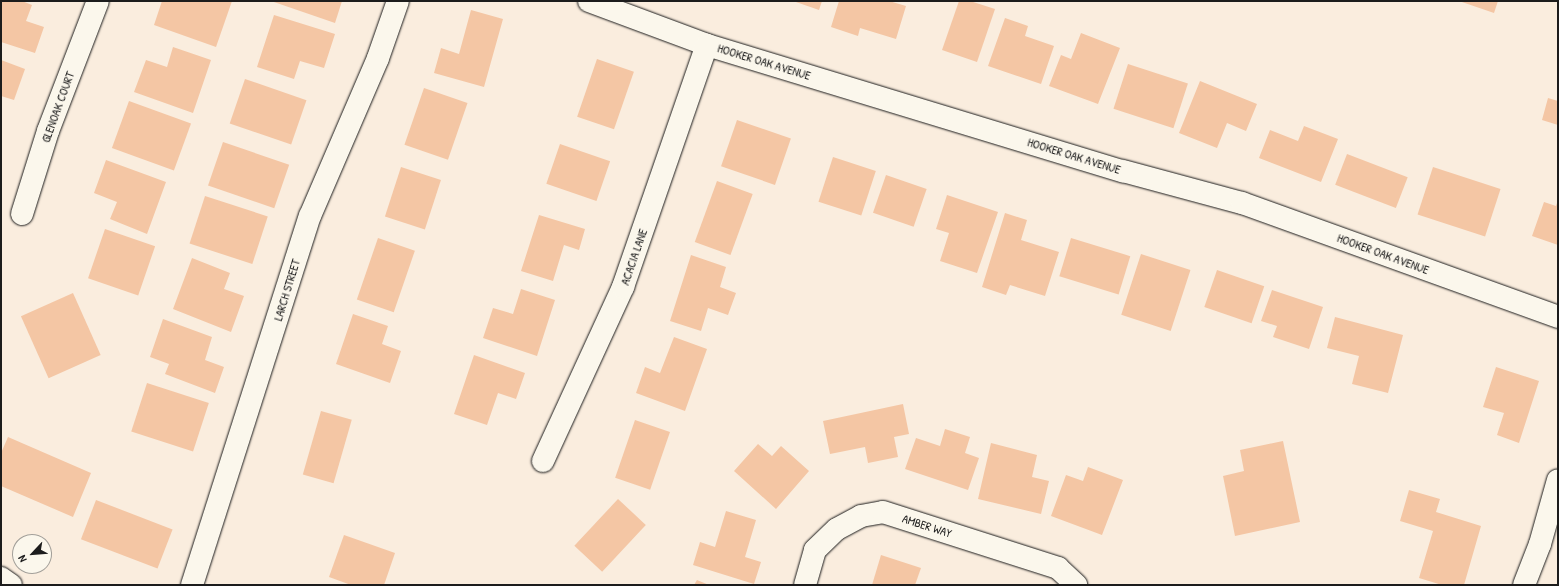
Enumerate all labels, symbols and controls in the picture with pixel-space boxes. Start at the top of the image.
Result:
street label: HOOKER OAK AVENUE [716,41,812,83]
street label: GLENOAK COURT [39,70,77,144]
street label: HOOKER OAK AVENUE [1026,135,1122,177]
street label: ACACIA LANE [618,227,650,287]
street label: HOOKER OAK AVENUE [1335,231,1431,277]
street label: LARCH STREET [271,258,303,322]
street label: AMBER WAY [900,511,954,541]
north arrow [12,534,52,574]
text: N [15,553,30,565]

